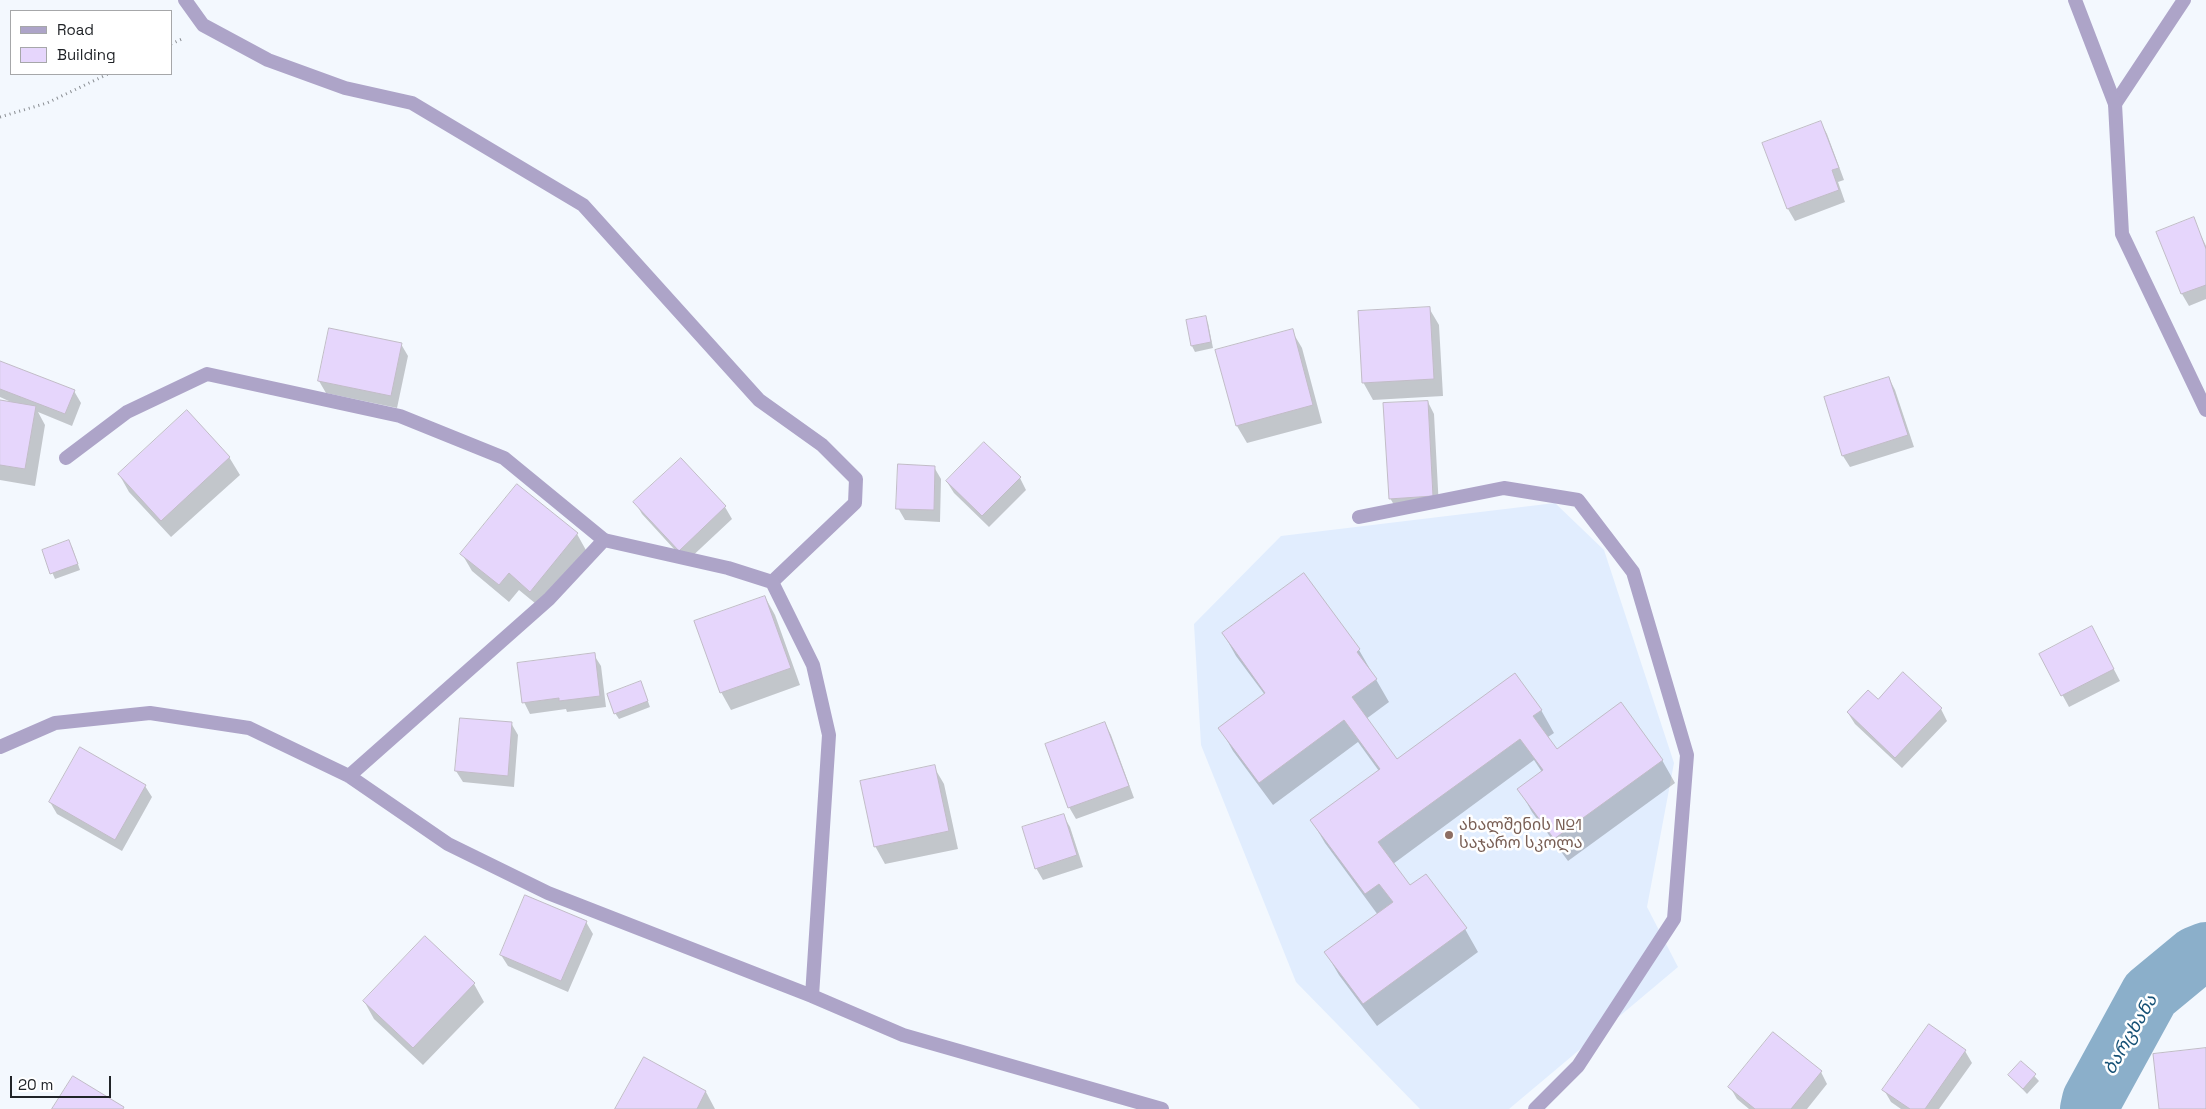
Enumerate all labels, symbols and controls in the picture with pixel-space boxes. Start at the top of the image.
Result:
legend [10,10,172,75]
text: Road [57,20,94,39]
text: Building [57,45,116,64]
place label: ახალშენის №1 საჯარო სკოლა [1459,816,1582,854]
marker: ახალშენის №1 საჯარო სკოლა [1443,829,1455,841]
water label: ბარცხანა [2100,991,2162,1079]
scale bar [12,1066,114,1098]
text: 20 m [18,1075,53,1094]

